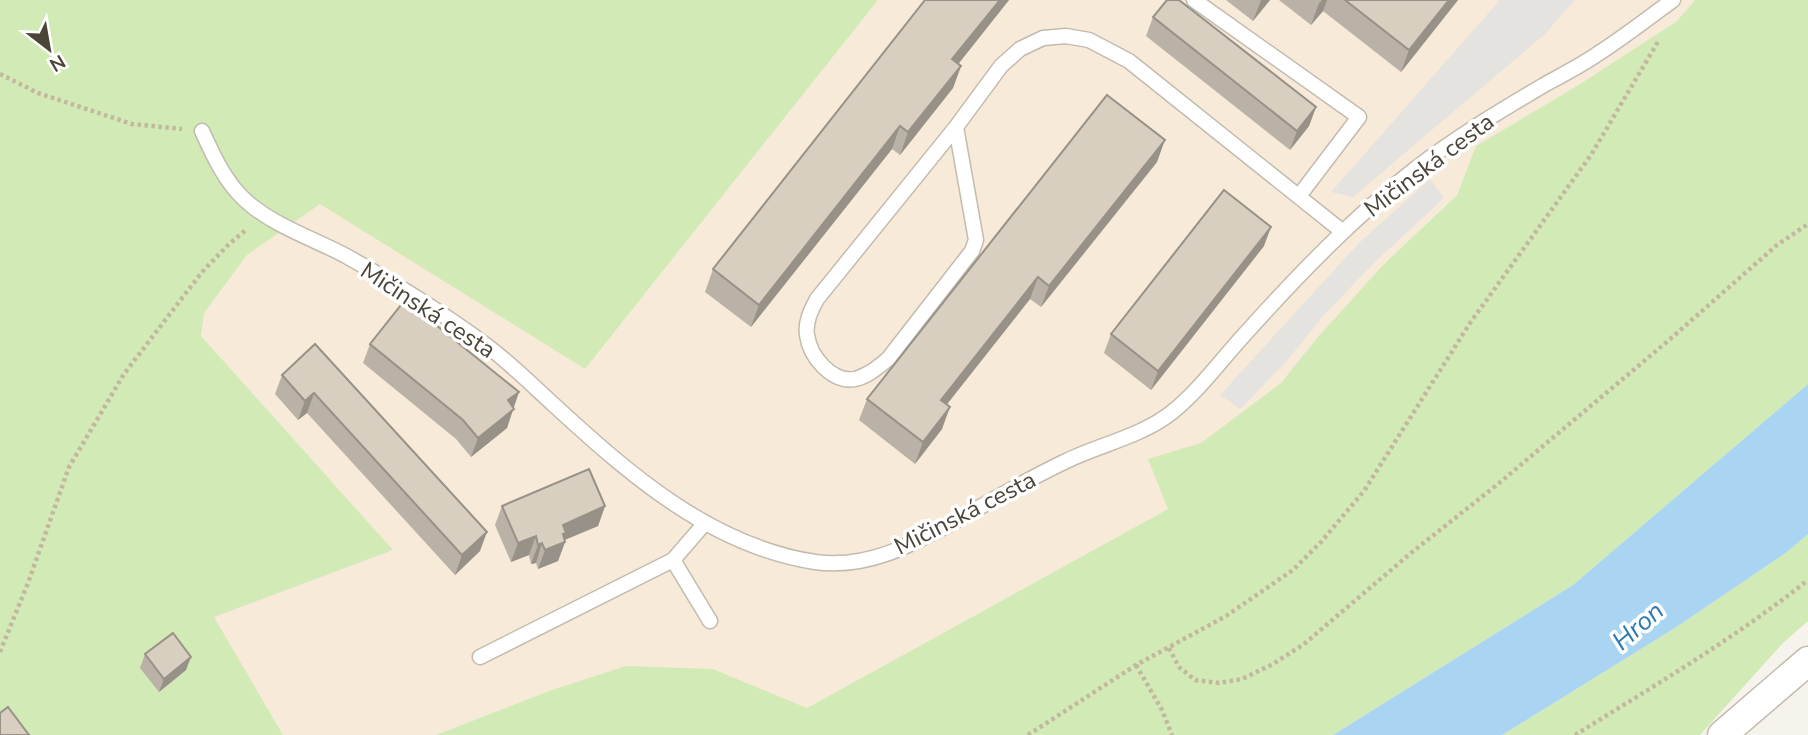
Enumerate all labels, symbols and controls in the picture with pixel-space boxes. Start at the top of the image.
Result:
north arrow [14,14,84,84]
text: N [44,48,70,78]
street label: Mičinská cesta [1358,106,1500,224]
street label: Mičinská cesta [354,254,502,366]
street label: Mičinská cesta [889,464,1041,562]
water label: Hron [1605,594,1671,658]

